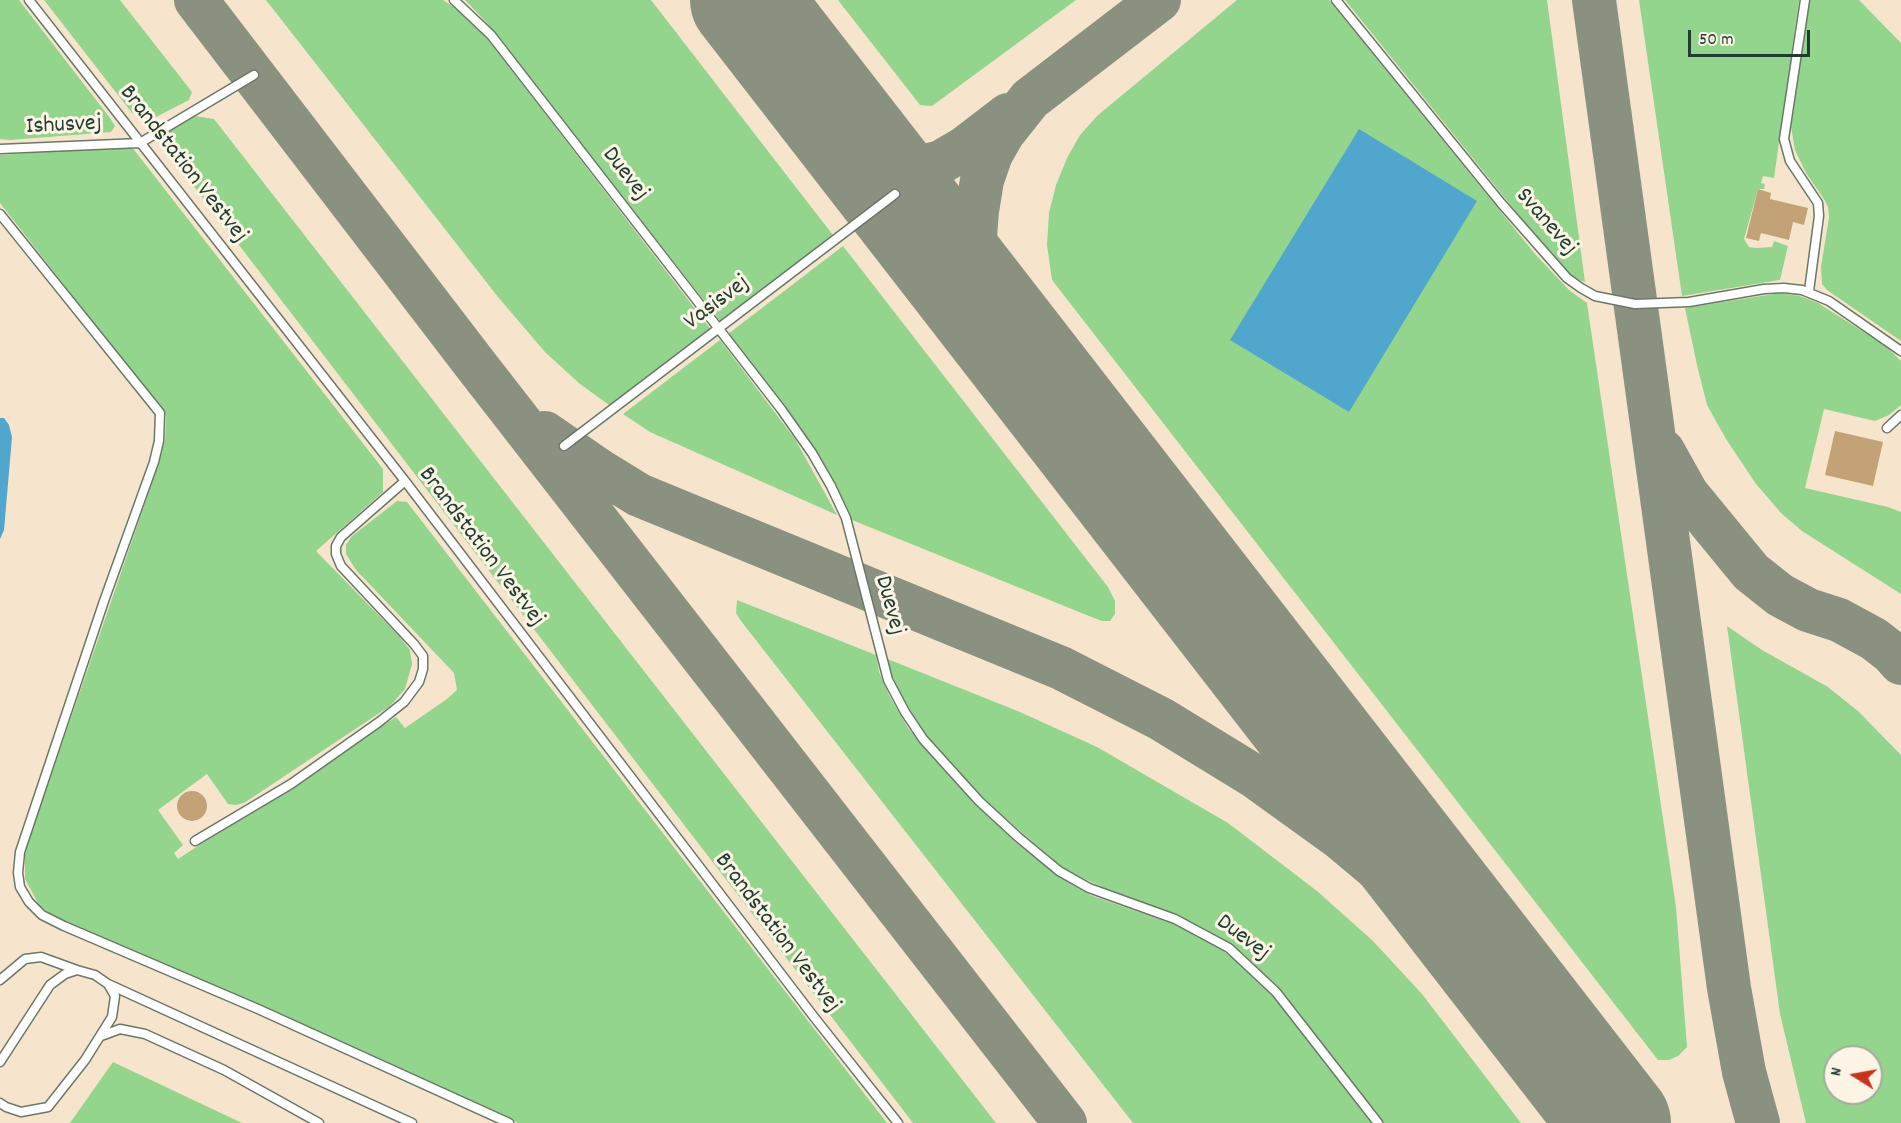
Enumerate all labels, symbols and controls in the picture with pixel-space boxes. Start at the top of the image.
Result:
scale bar [1691,18,1812,56]
text: 50 m [1699,28,1734,53]
street label: Brandstation Vestvej [111,80,253,250]
street label: Ishusvej [25,111,103,143]
street label: Duevej [594,142,654,208]
street label: Svanevej [1508,183,1582,263]
street label: Vasisvej [680,270,756,338]
street label: Brandstation Vestvej [411,462,549,634]
street label: Duevej [866,573,910,639]
street label: Brandstation Vestvej [707,848,845,1020]
street label: Duevej [1209,909,1275,969]
north arrow [1823,1045,1883,1105]
text: N [1825,1066,1849,1078]

